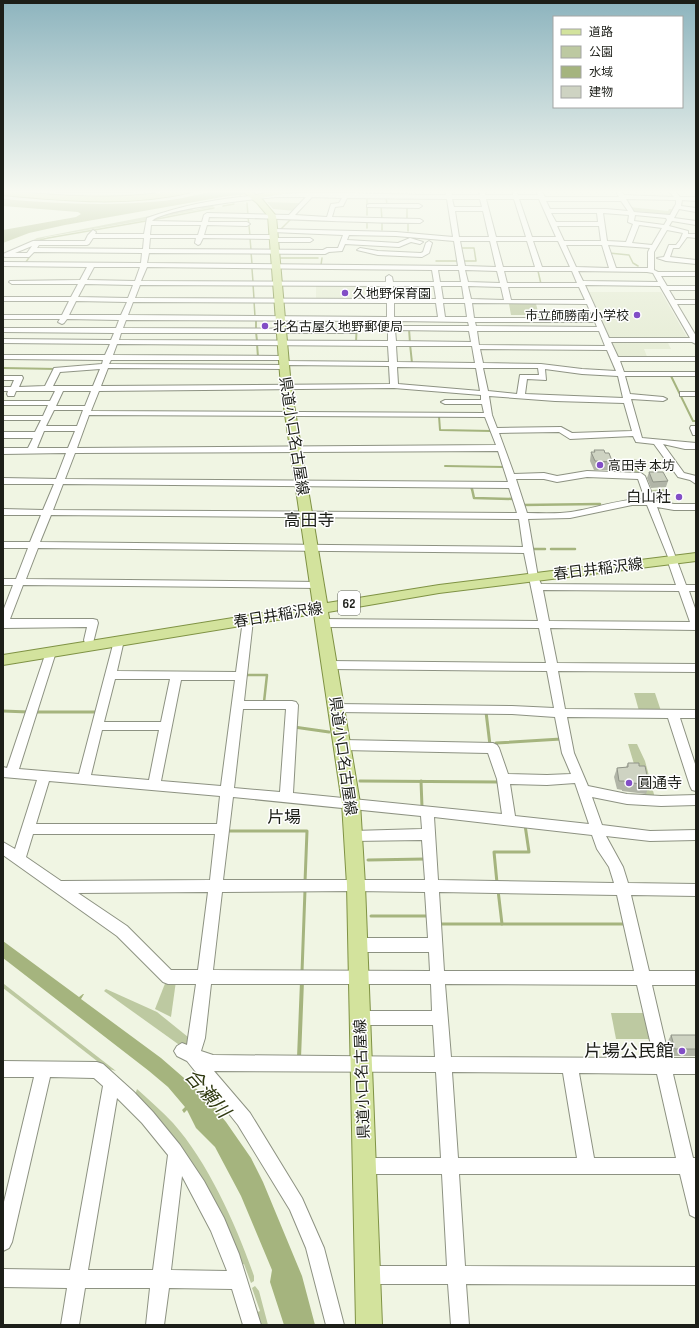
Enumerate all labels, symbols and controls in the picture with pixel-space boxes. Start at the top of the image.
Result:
legend [553,16,683,108]
text: 道路 [589,25,613,40]
text: 公園 [589,45,613,60]
text: 水域 [589,65,613,80]
text: 建物 [589,85,613,100]
place label: 久地野保育園 [353,286,431,302]
marker: 久地野保育園 [340,288,350,298]
place label: 市立師勝南小学校 [525,308,629,324]
marker: 市立師勝南小学校 [632,310,642,320]
place label: 北名古屋久地野郵便局 [273,319,403,335]
marker: 北名古屋久地野郵便局 [260,321,270,331]
street label: 県道小口名古屋線 [275,375,312,497]
place label: 高田寺 本坊 [608,458,675,474]
marker: 高田寺 本坊 [595,460,605,470]
place label: 白山社 [626,488,671,507]
marker: 白山社 [674,492,684,502]
district label: 高田寺 [284,511,335,531]
street label: 春日井稲沢線 [552,555,644,584]
road number: 62 [338,591,360,615]
street label: 春日井稲沢線 [232,599,324,632]
street label: 県道小口名古屋線 [325,695,360,817]
place label: 圓通寺 [637,774,682,793]
marker: 圓通寺 [624,778,634,788]
district label: 片場 [267,808,301,828]
street label: 県道小口名古屋線 [351,1019,374,1139]
place label: 片場公民館 [584,1041,674,1062]
marker: 片場公民館 [677,1046,687,1056]
water label: 合瀬川 [179,1065,236,1125]

